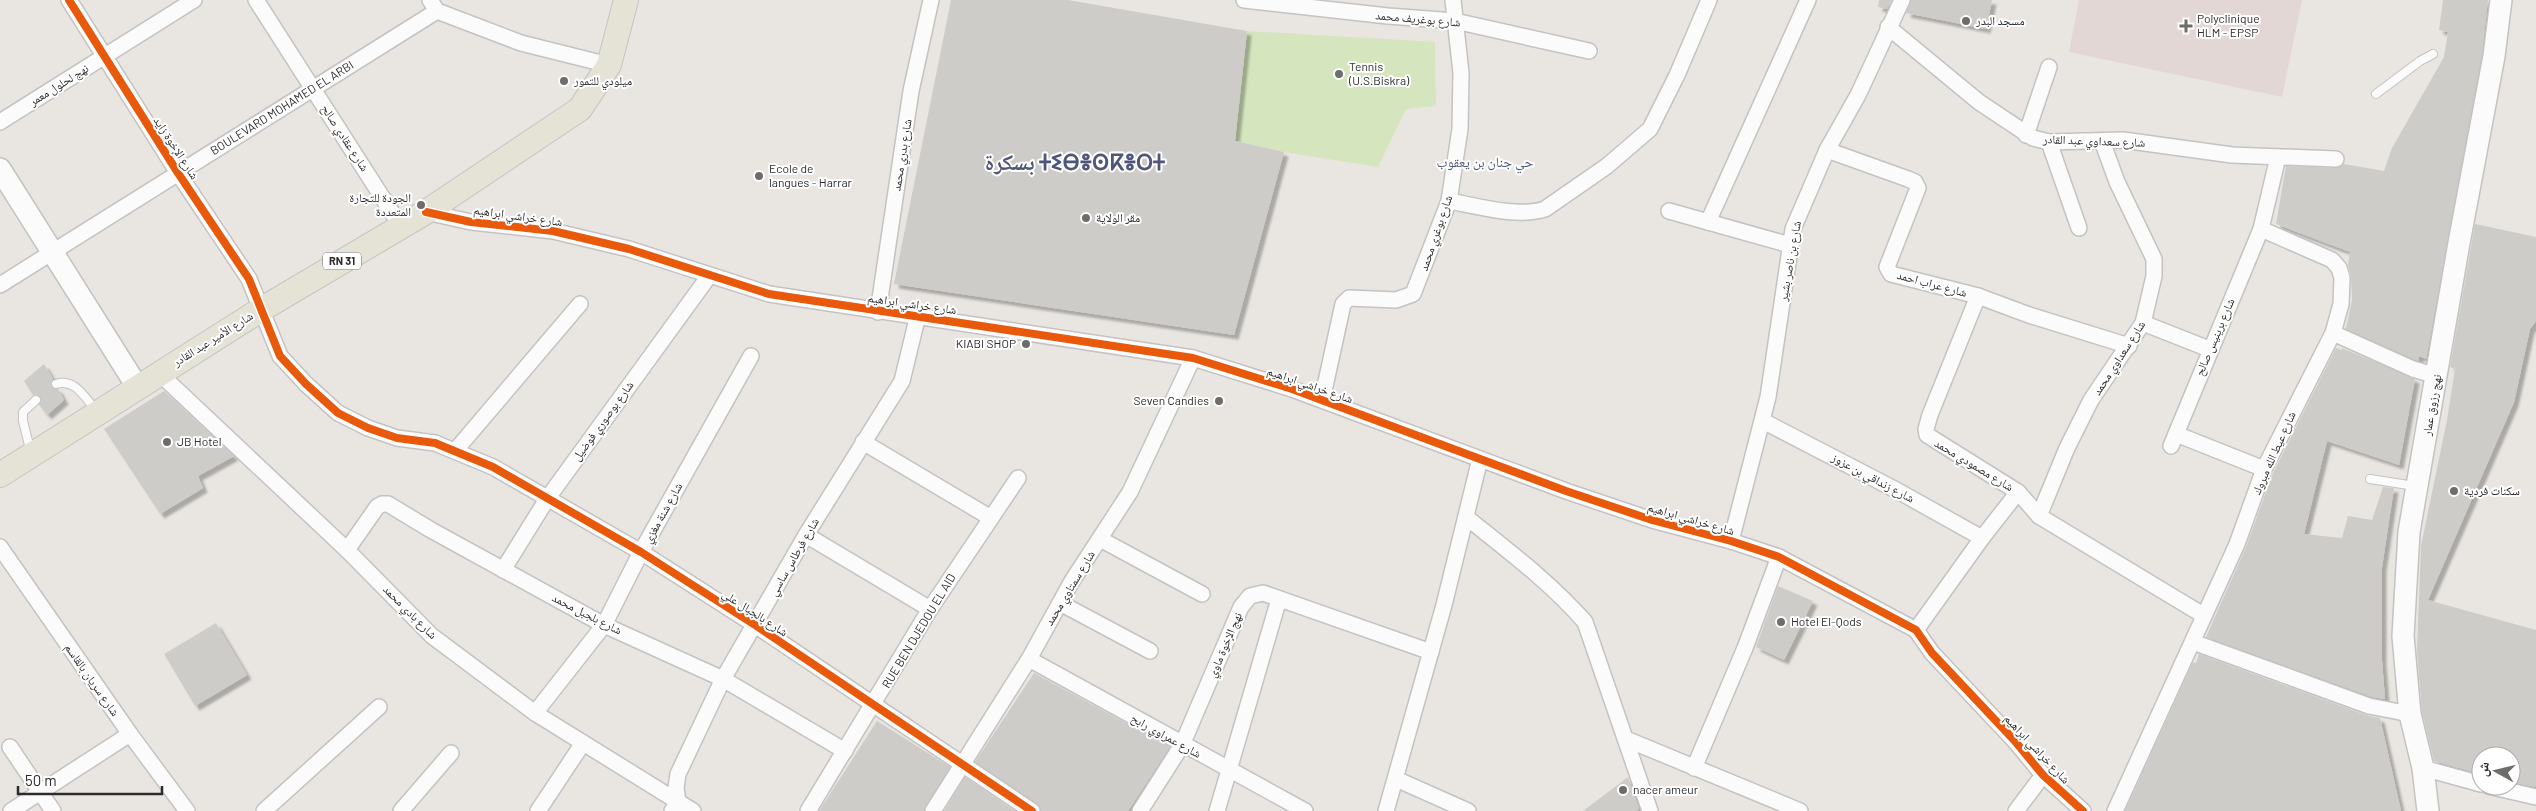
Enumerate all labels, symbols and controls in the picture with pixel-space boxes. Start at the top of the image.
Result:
street label: شارع بوغريف محمد [1375,7,1461,31]
place label: Polyclinique HLM - EPSP [2197,11,2260,39]
place label: مسجد البدر [1975,13,2025,28]
marker: مسجد البدر [1960,15,1972,27]
marker: Polyclinique HLM - EPSP [2179,19,2193,33]
street label: BOULEVARD MOHAMED EL ARBI [207,57,356,157]
place label: Tennis (U.S.Biskra) [1348,59,1410,87]
street label: نهج لحلول معمر [25,60,91,109]
marker: Tennis (U.S.Biskra) [1333,68,1345,80]
place label: ميلودي للتمور [573,73,632,91]
marker: ميلودي للتمور [558,75,570,87]
street label: شارع عقادي صالح [316,101,373,176]
street label: شارع الإخوة زايد [150,113,202,183]
street label: شارع بدري محمد [888,118,918,193]
street label: شارع سعداوي عبد القادر [2041,131,2146,153]
district label: بسكرة ⵜⵉⴱⴻⵙⴽⴻⵔⵜ [985,148,1165,176]
district label: حي جنان بن يعقوب [1436,153,1534,174]
place label: Ecole de langues - Harrar [769,161,853,189]
marker: Ecole de langues - Harrar [753,170,765,182]
place label: الجودة للتجارة المتعددة [349,190,411,218]
street label: شارع بوغري محمد [1416,193,1458,274]
marker: الجودة للتجارة المتعددة [415,199,427,211]
street label: شارع خراشي ابراهيم [472,202,564,232]
place label: مقر الولاية [1096,210,1140,225]
marker: مقر الولاية [1080,212,1092,224]
street label: شارع بن ناصر بشير [1775,219,1805,303]
road number: RN 31 [323,252,361,270]
street label: شارع عراب احمد [1895,267,1969,301]
street label: شارع خراشي ابراهيم [866,290,958,320]
street label: شارع برينيس صالح [2191,296,2239,378]
street label: شارع الأمير عبد القادر [169,308,256,371]
street label: شارع سعداوي محمد [2089,317,2151,400]
place label: KIABI SHOP [956,336,1016,350]
marker: KIABI SHOP [1020,338,1032,350]
street label: شارع خراشي ابراهيم [1264,363,1355,409]
street label: نهج رزوق عمار [2419,373,2444,438]
street label: شارع بوصوري فوضيل [569,378,639,465]
place label: Seven Candies [1134,393,1209,407]
marker: Seven Candies [1213,395,1225,407]
street label: شارع عيط الله مبروك [2248,409,2300,497]
place label: JB Hotel [177,434,222,448]
street label: شارع مصمودي محمد [1930,435,2017,497]
marker: JB Hotel [161,436,173,448]
street label: شارع زنداقي بن عزوز [1827,449,1917,508]
street label: شارع شنة مغزي [640,480,688,547]
place label: سكنات فردية [2464,483,2520,498]
marker: سكنات فردية [2448,485,2460,497]
street label: شارع خراشي ابراهيم [1645,499,1736,541]
street label: شارع فرطاس ساسي [765,515,825,600]
street label: شارع سمتاوي محمد [1041,547,1101,630]
street label: RUE BEN DJEDOU EL AID [878,571,958,690]
street label: شارع بادي محمد [378,581,441,644]
street label: شارع بالجبال علي [718,586,791,642]
street label: شارع بلجبل محمد [549,589,625,639]
street label: نهج الإخوة ماوي [1204,610,1248,681]
place label: Hotel El-Qods [1791,614,1862,628]
marker: Hotel El-Qods [1775,616,1787,628]
street label: شارع سريان بالقاسم [61,640,123,720]
street label: شارع عمراوي رابح [1127,710,1204,764]
street label: شارع خراشي ابراهيم [1999,711,2074,789]
north arrow [2471,746,2521,796]
text: ش [2473,760,2493,778]
scale bar [18,764,161,796]
text: 50 m [25,771,57,789]
place label: nacer ameur [1633,782,1699,796]
marker: nacer ameur [1617,784,1629,796]

